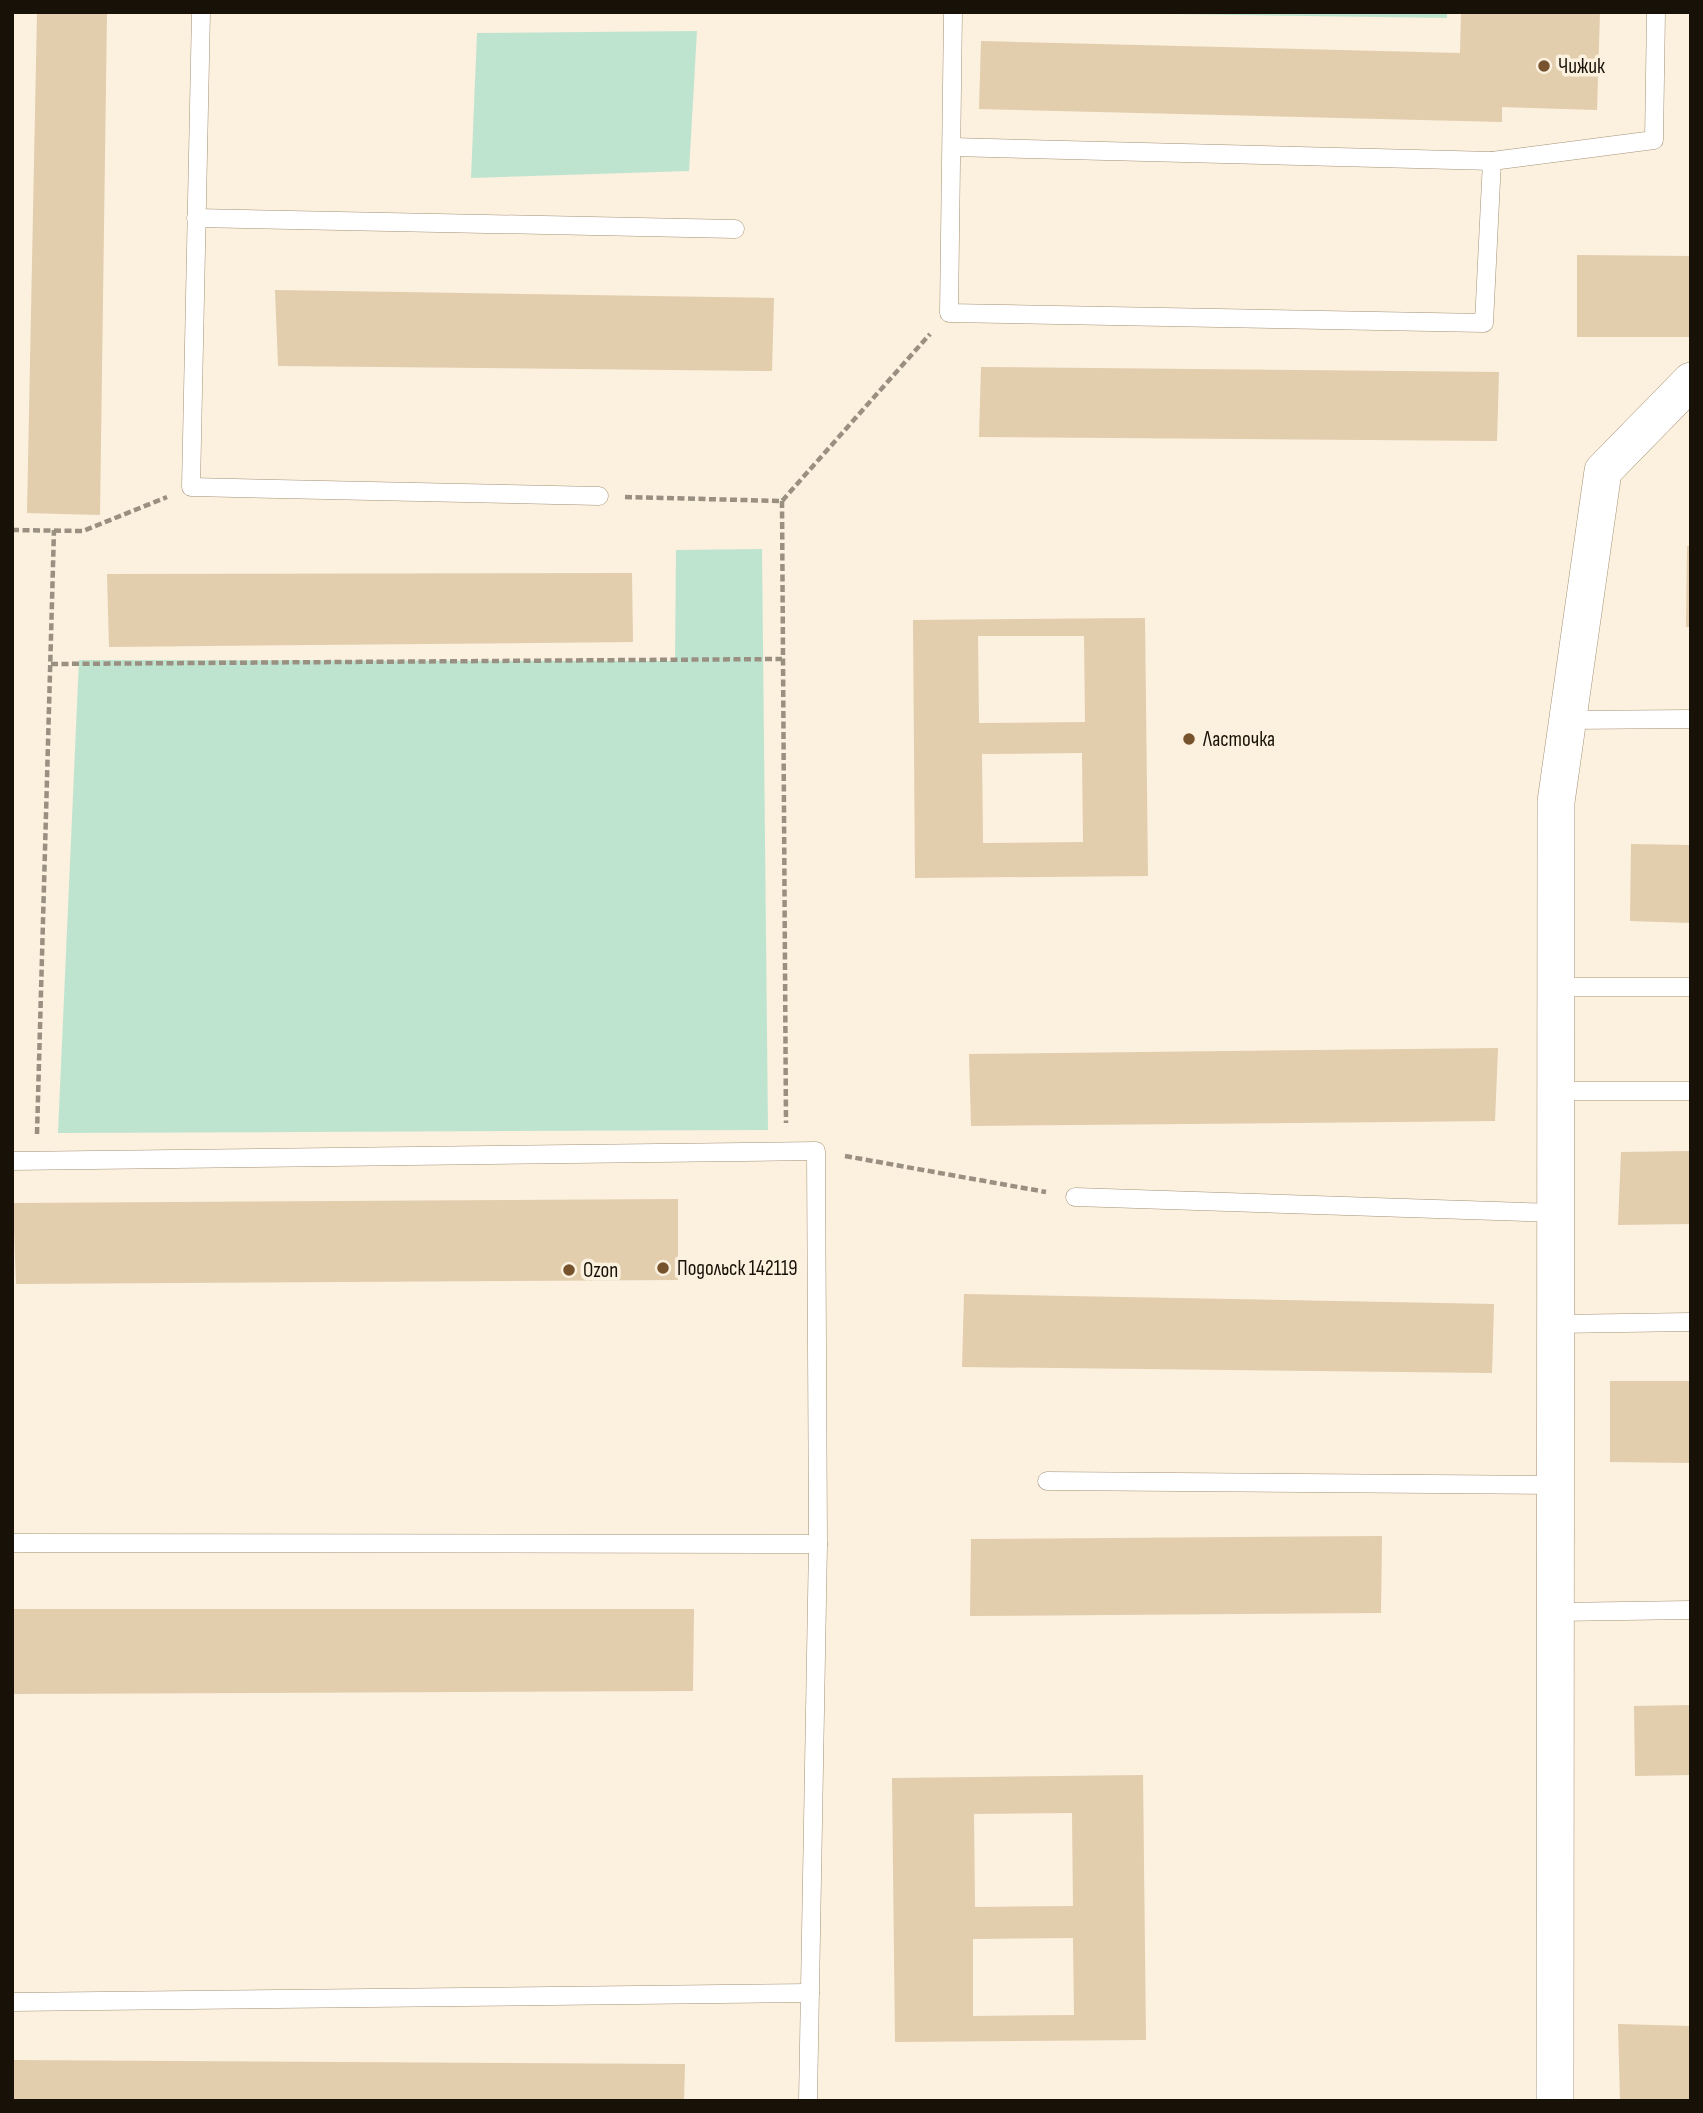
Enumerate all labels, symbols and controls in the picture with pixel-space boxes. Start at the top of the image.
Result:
place label: Чижик [1558,54,1605,79]
marker: Чижик [1536,58,1552,74]
place label: Ласточка [1202,727,1275,752]
marker: Ласточка [1181,731,1197,747]
place label: Подольск 142119 [677,1256,798,1281]
place label: Ozon [583,1258,618,1283]
marker: Подольск 142119 [655,1260,671,1276]
marker: Ozon [561,1262,577,1278]

